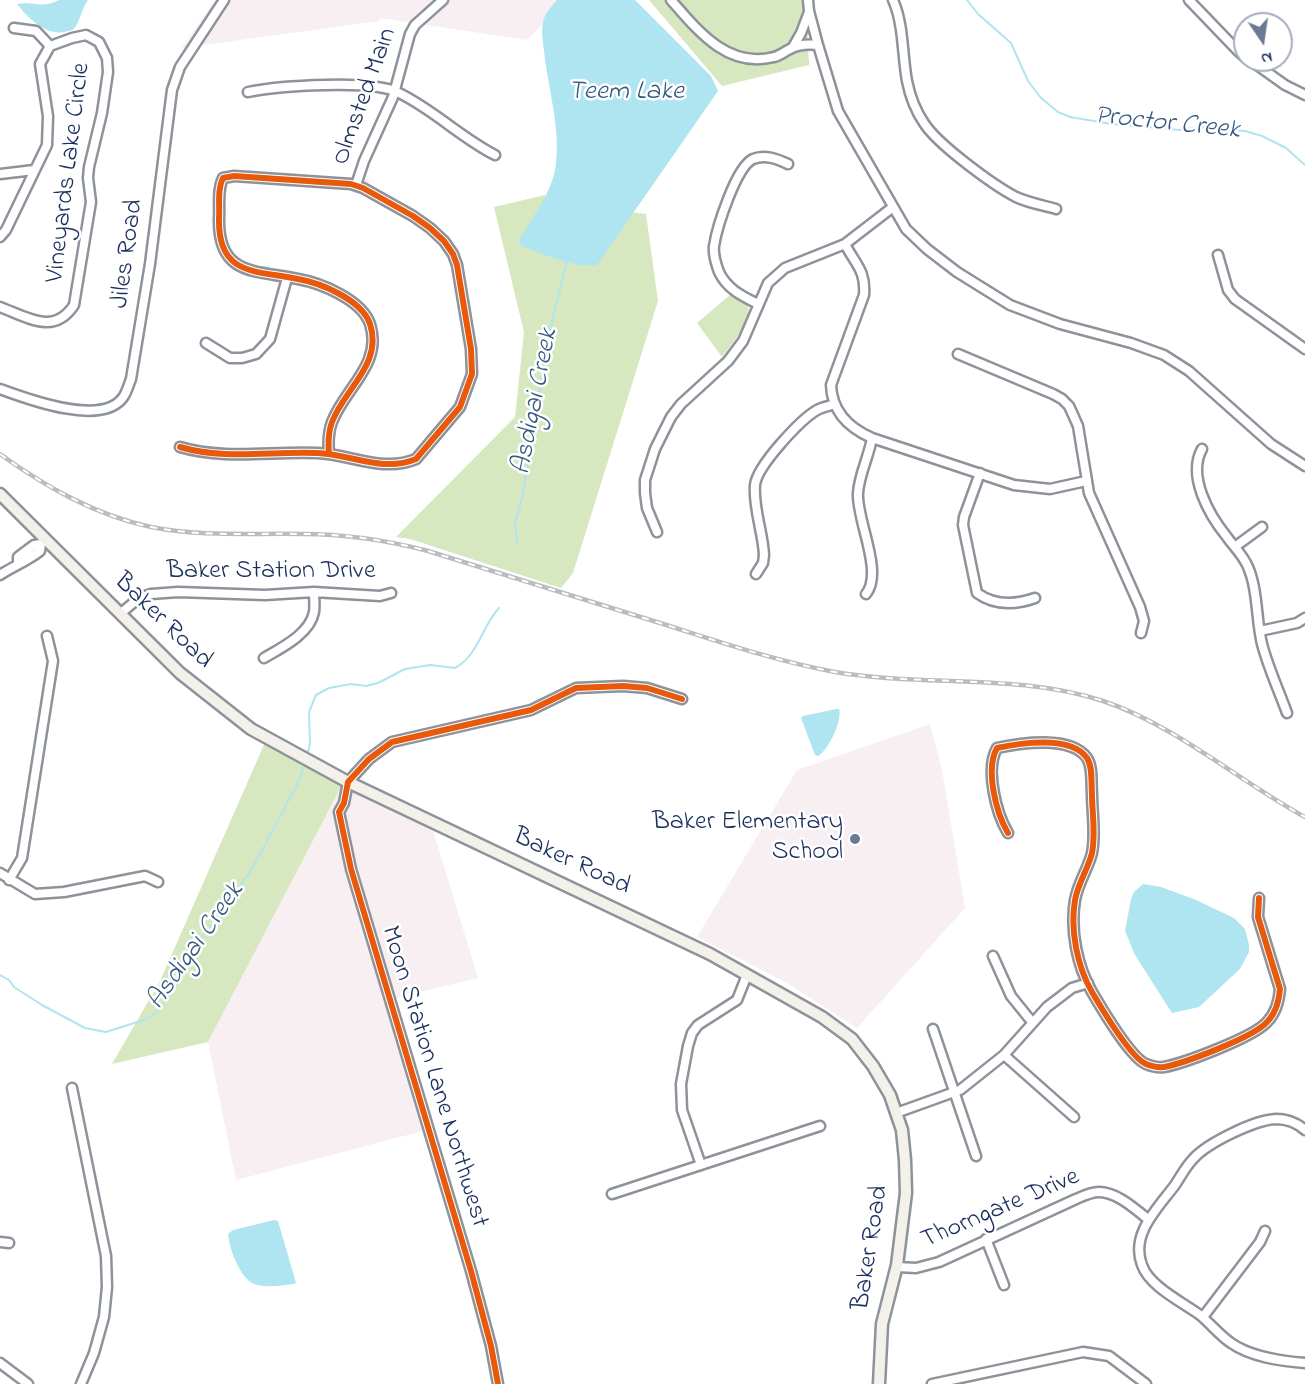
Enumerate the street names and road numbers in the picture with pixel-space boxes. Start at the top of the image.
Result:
street label: Olmsted Main [327,24,405,170]
street label: Vineyards Lake Circle [41,61,99,285]
street label: Jiles Road [106,198,152,310]
street label: Baker Station Drive [166,557,376,589]
street label: Baker Road [106,567,218,677]
street label: Baker Road [507,822,635,904]
street label: Moon Station Lane Northwest [372,923,494,1231]
street label: Thorngate Drive [917,1163,1085,1257]
street label: Baker Road [847,1183,897,1313]

